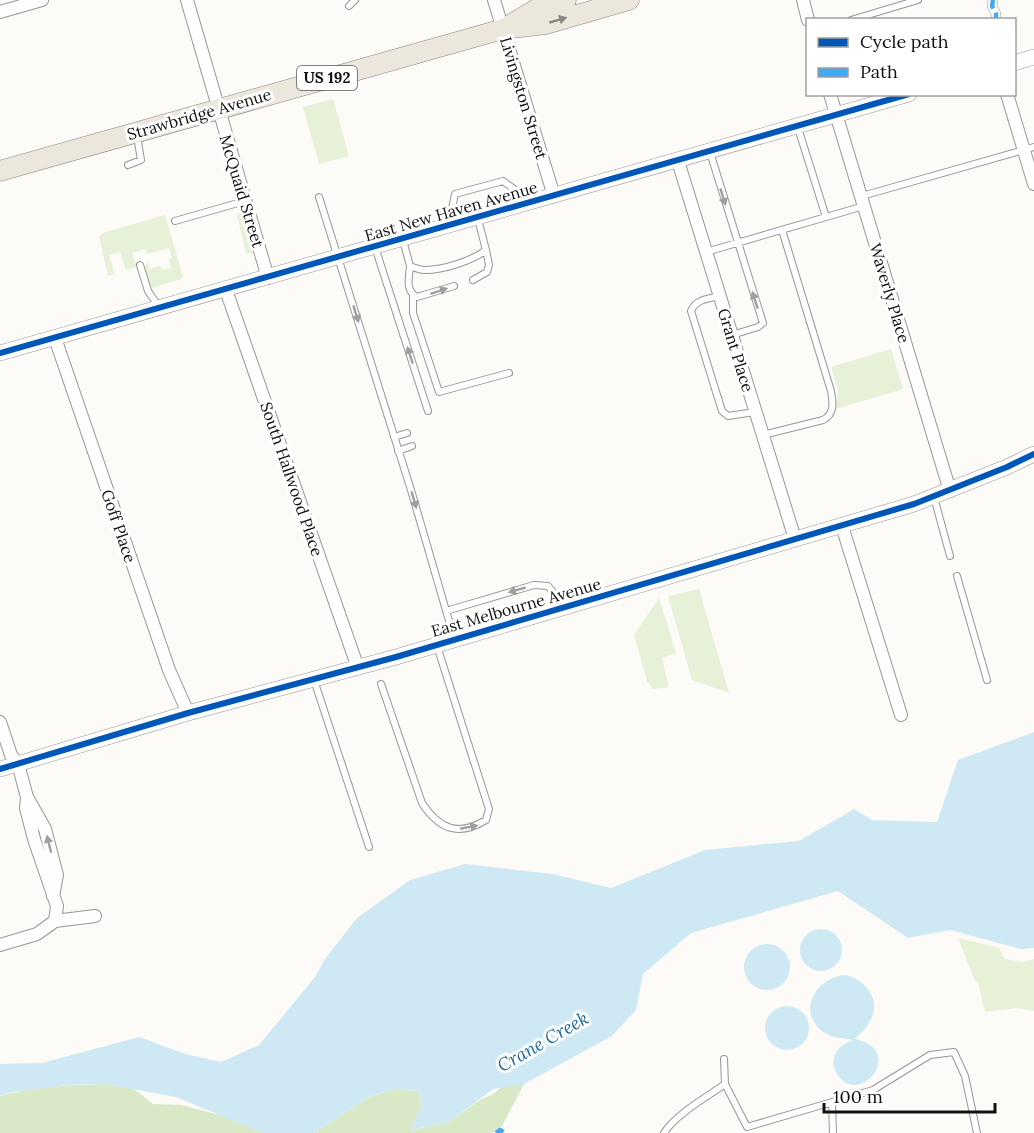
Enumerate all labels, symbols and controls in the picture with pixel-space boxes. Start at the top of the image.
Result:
one-way arrow [549,15,567,25]
legend [806,18,1016,96]
text: Cycle path [860,30,949,53]
street label: Livingston Street [496,34,552,162]
text: Path [860,60,898,83]
road number: US 192 [297,66,357,90]
street label: Strawbridge Avenue [125,84,274,144]
street label: McQuaid Street [215,132,269,251]
street label: East New Haven Avenue [362,177,540,245]
one-way arrow [719,188,728,206]
street label: Waverly Place [865,241,915,346]
one-way arrow [430,286,448,295]
one-way arrow [750,291,759,309]
one-way arrow [352,305,361,323]
street label: Grant Place [714,306,758,395]
one-way arrow [405,346,414,364]
street label: South Hallwood Place [256,399,328,559]
street label: Goff Place [97,487,141,565]
one-way arrow [410,491,419,509]
street label: East Melbourne Avenue [429,573,603,641]
one-way arrow [508,586,526,595]
one-way arrow [459,822,478,831]
one-way arrow [44,835,54,853]
water label: Crane Creek [493,1006,592,1077]
scale bar [824,1076,995,1114]
text: 100 m [833,1085,883,1108]

